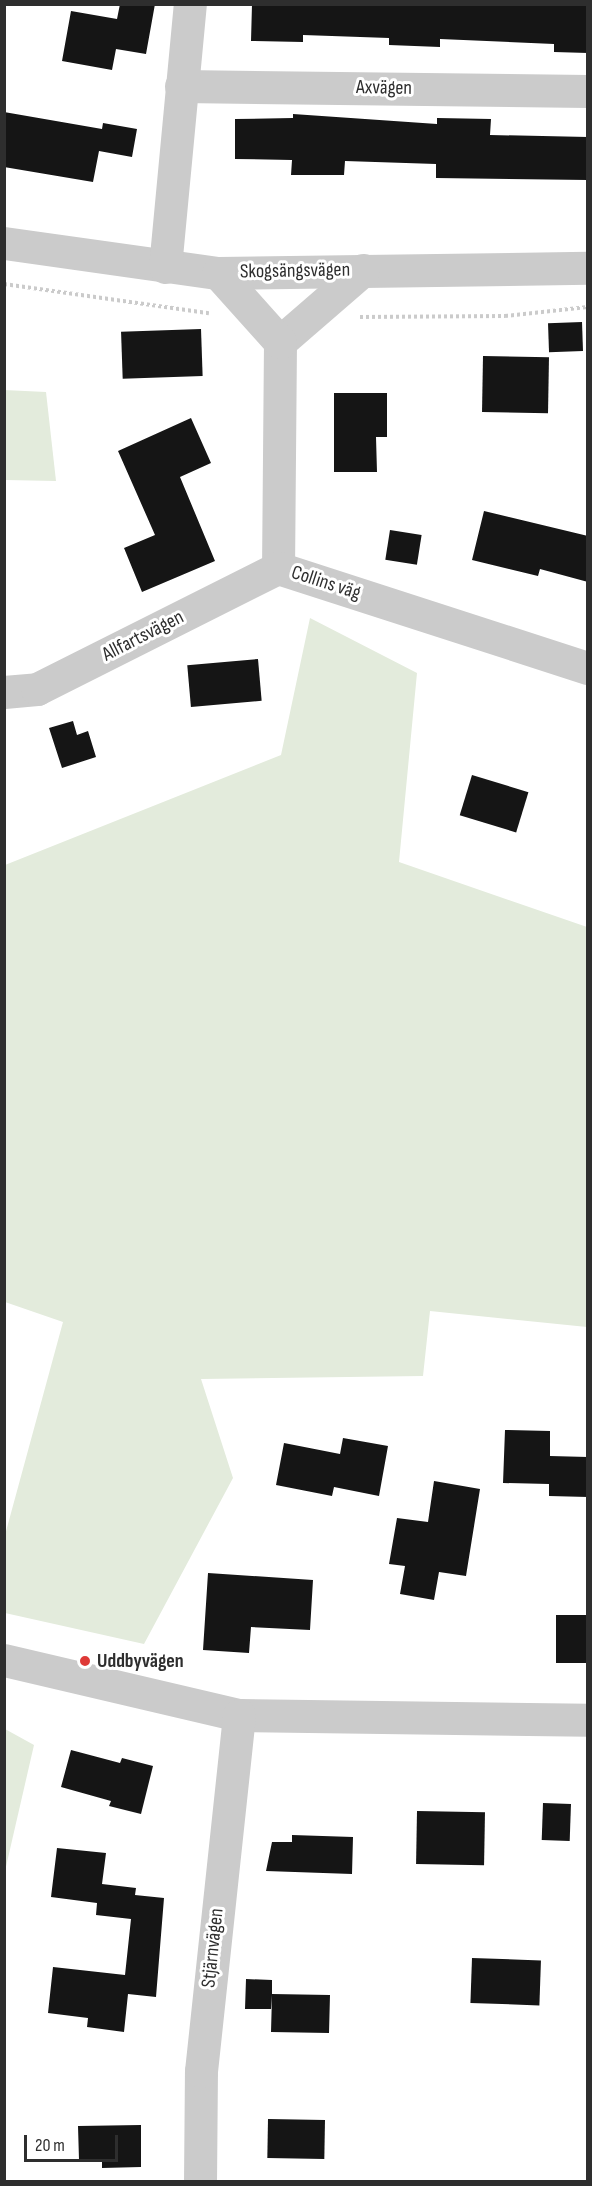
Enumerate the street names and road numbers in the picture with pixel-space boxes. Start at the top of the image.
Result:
street label: Axvägen [356,76,412,100]
street label: Skogsängsvägen [240,258,350,284]
street label: Collins väg [288,561,364,605]
street label: Allfartsvägen [98,605,188,667]
street label: Stjärnvägen [197,1907,229,1989]

